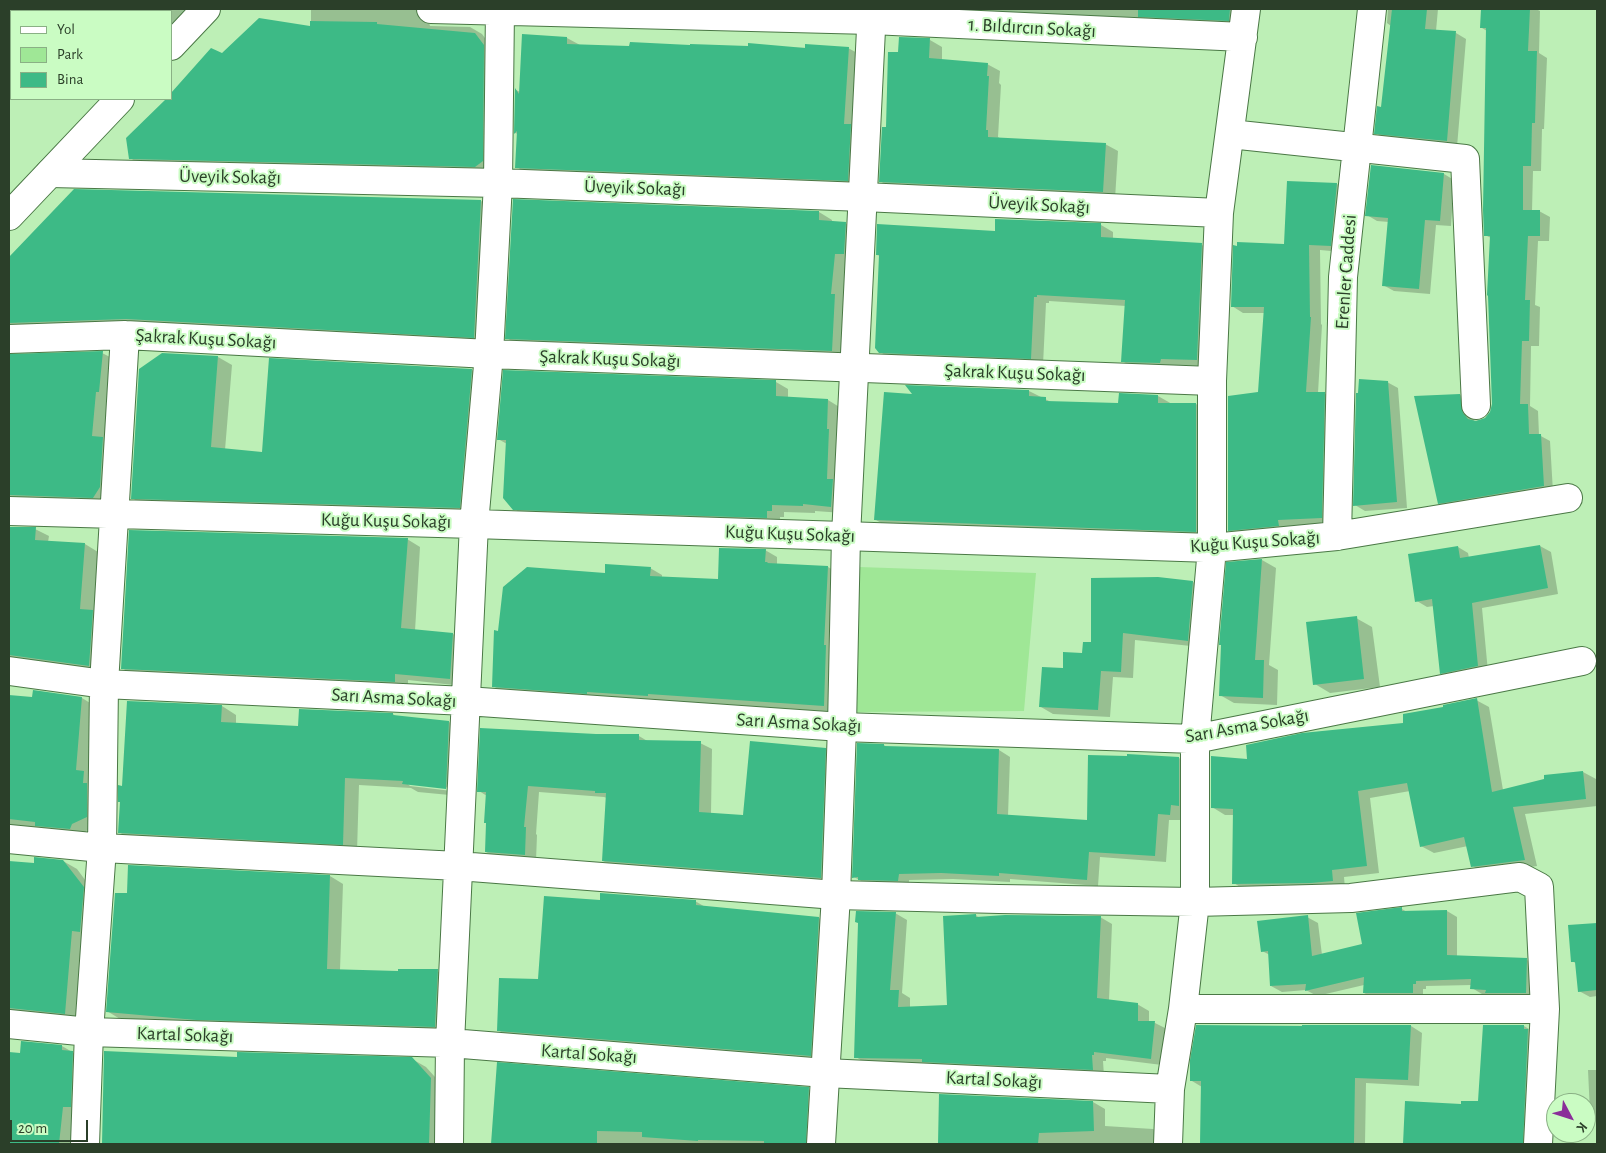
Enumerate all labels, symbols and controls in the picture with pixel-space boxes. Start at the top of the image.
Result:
legend [10,10,172,100]
street label: 1. Bıldırcın Sokağı [968,13,1096,43]
text: Yol [57,22,75,37]
text: Park [57,47,83,62]
text: Bina [57,72,83,87]
street label: Üveyik Sokağı [179,165,281,189]
street label: Üveyik Sokağı [584,175,686,201]
street label: Üveyik Sokağı [988,191,1090,219]
street label: Erenler Caddesi [1331,214,1361,330]
street label: Şakrak Kuşu Sokağı [135,324,277,354]
street label: Şakrak Kuşu Sokağı [539,345,681,373]
street label: Şakrak Kuşu Sokağı [944,359,1086,387]
street label: Kuğu Kuşu Sokağı [321,508,451,534]
street label: Kuğu Kuşu Sokağı [724,520,856,548]
street label: Kuğu Kuşu Sokağı [1189,526,1321,558]
street label: Sarı Asma Sokağı [331,683,457,713]
street label: Sarı Asma Sokağı [1183,704,1311,748]
street label: Sarı Asma Sokağı [736,708,862,738]
street label: Kartal Sokağı [136,1022,234,1048]
street label: Kartal Sokağı [540,1039,638,1069]
street label: Kartal Sokağı [945,1066,1043,1094]
north arrow [1546,1093,1596,1143]
scale bar [12,1110,90,1142]
text: K [1574,1119,1590,1135]
text: 20 m [18,1121,47,1136]

